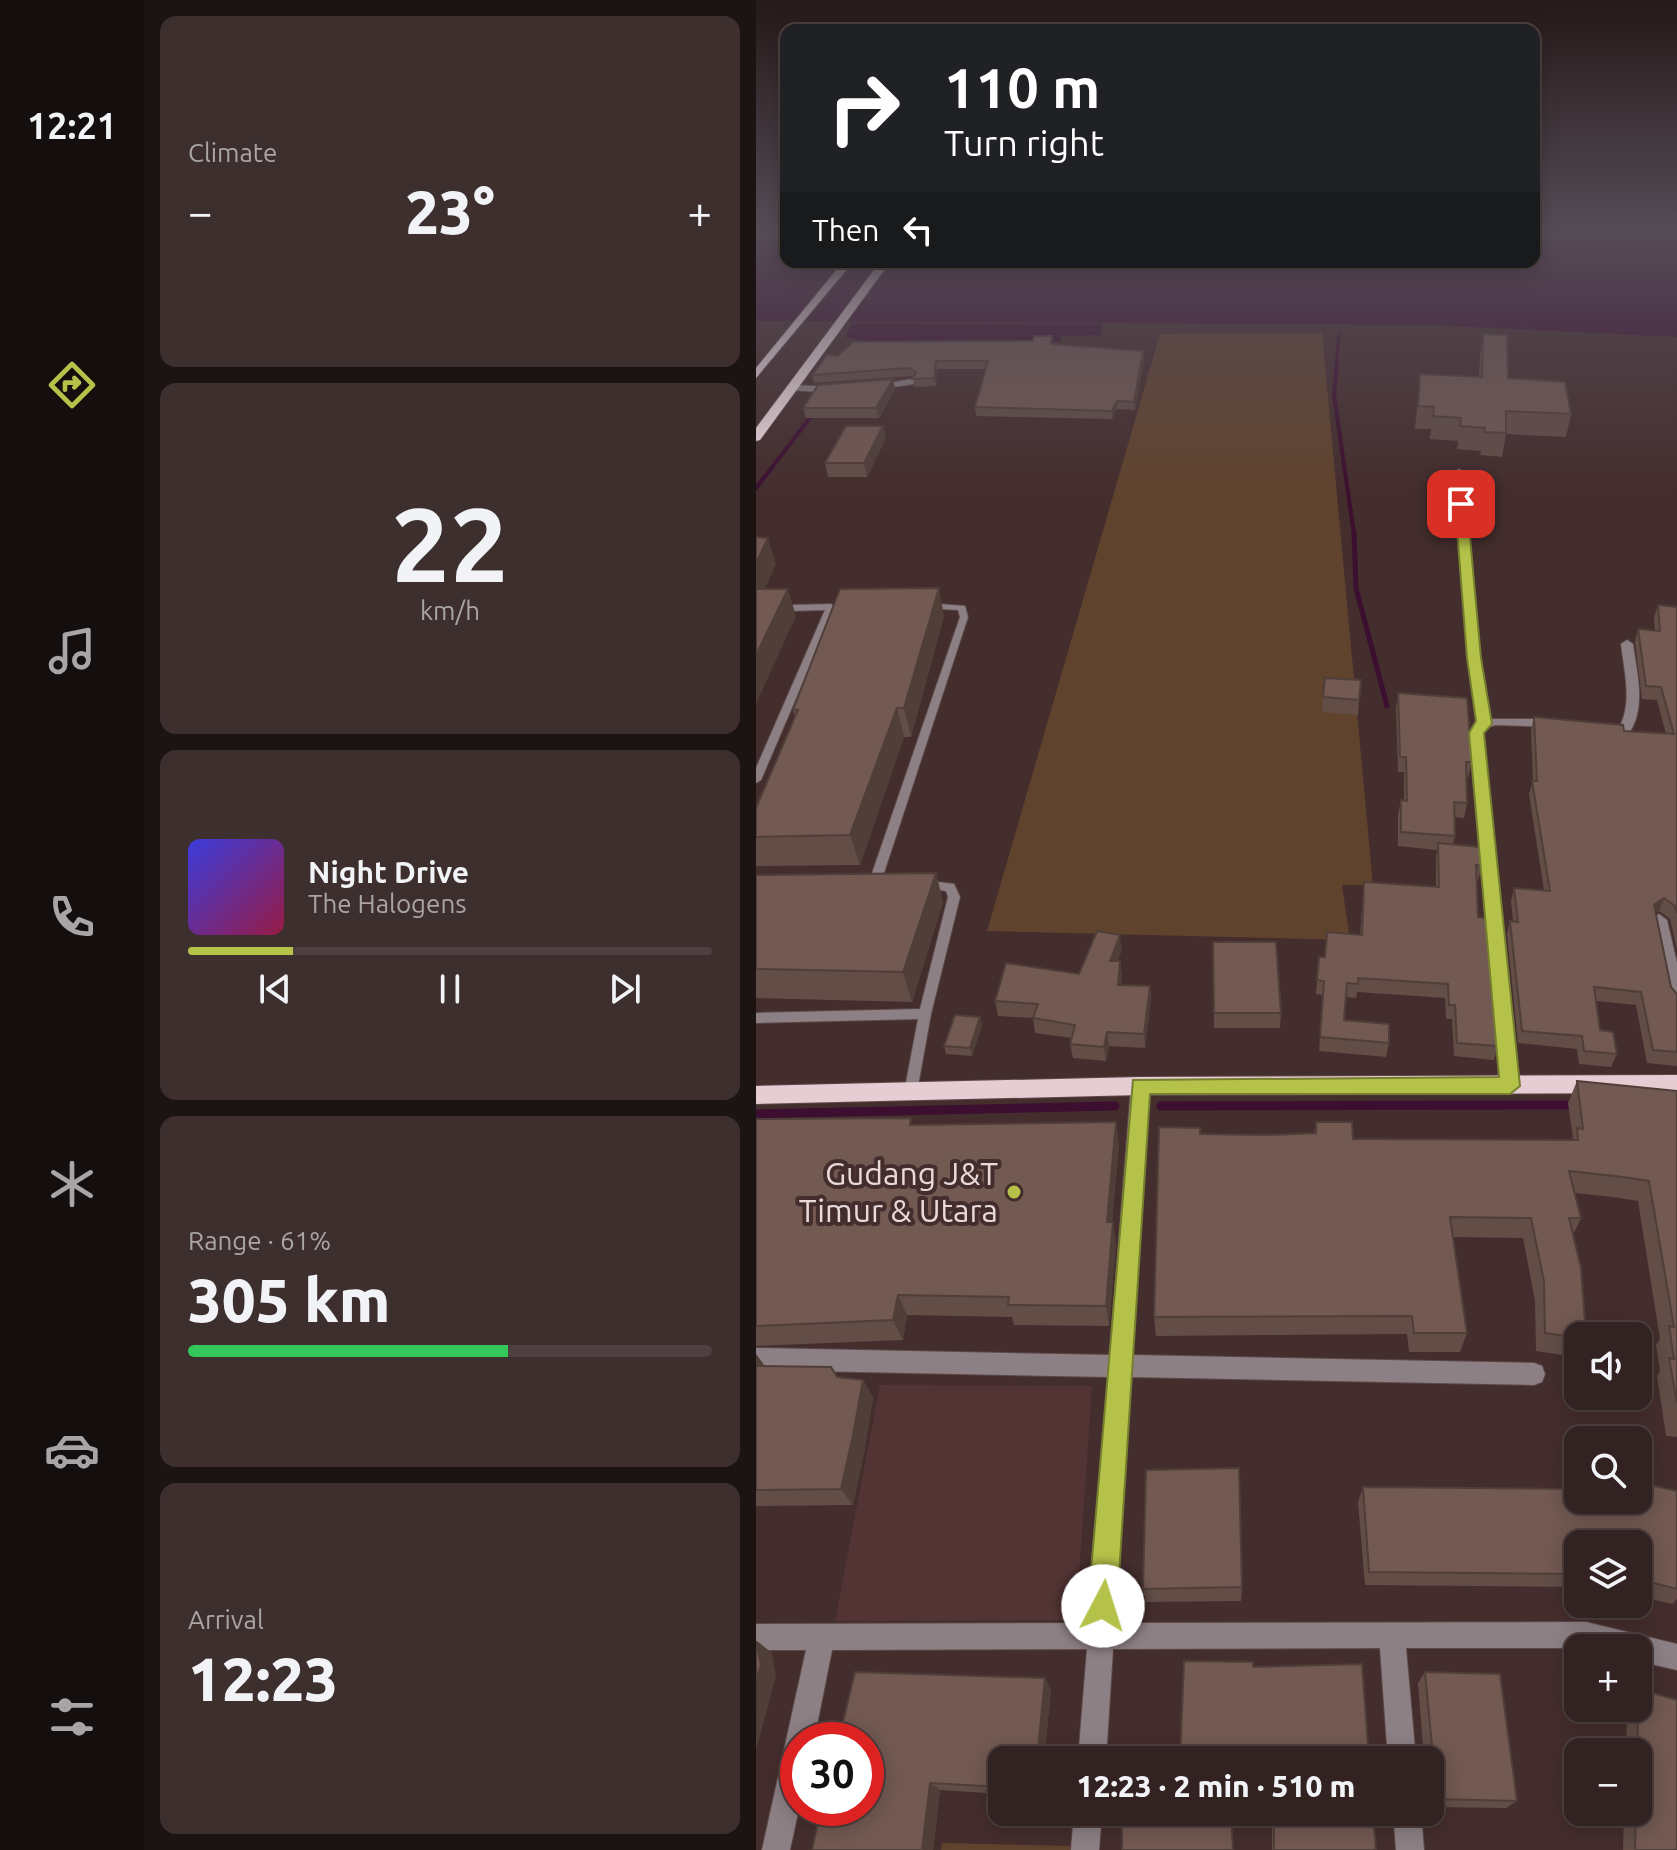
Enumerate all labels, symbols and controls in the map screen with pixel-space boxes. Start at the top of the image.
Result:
icon: right [812,56,916,160]
text: 110 m [944,56,1100,119]
text: 12:21 [27,105,117,146]
text: Turn right [944,122,1104,163]
text: Climate [188,138,277,167]
text: 23° [405,178,495,245]
text: − [188,187,213,236]
text: + [687,187,712,236]
icon: left [896,208,940,252]
text: Then [812,213,880,247]
icon: directions [44,357,100,413]
pin [1427,470,1495,538]
icon: arrive [1439,482,1483,526]
text: 22 [391,485,509,602]
text: km/h [420,596,480,625]
icon: music [44,623,100,679]
text: Night Drive [308,855,469,889]
icon: phone [44,889,100,945]
text: The Halogens [308,889,467,918]
icon: previous [253,967,297,1011]
icon: pause [428,967,472,1011]
icon: next [603,967,647,1011]
place label: Gudang J&T Timur & Utara [799,1155,998,1228]
icon: climate [44,1156,100,1212]
marker: Gudang J&T Timur & Utara [1005,1183,1023,1201]
text: Range · 61% [188,1226,331,1255]
text: 305 km [188,1266,390,1333]
map controls [1564,1322,1652,1826]
button: sound [1564,1322,1652,1410]
icon: car [44,1422,100,1478]
button: search [1564,1426,1652,1514]
button: layers [1564,1530,1652,1618]
position arrow [1061,1564,1145,1648]
text: Arrival [188,1605,264,1634]
button: + [1564,1634,1652,1722]
text: 12:23 [188,1645,338,1712]
icon: filters [44,1689,100,1745]
speed limit sign: 30 [780,1722,884,1826]
button: − [1564,1738,1652,1826]
text: 12:23 · 2 min · 510 m [1077,1769,1355,1803]

